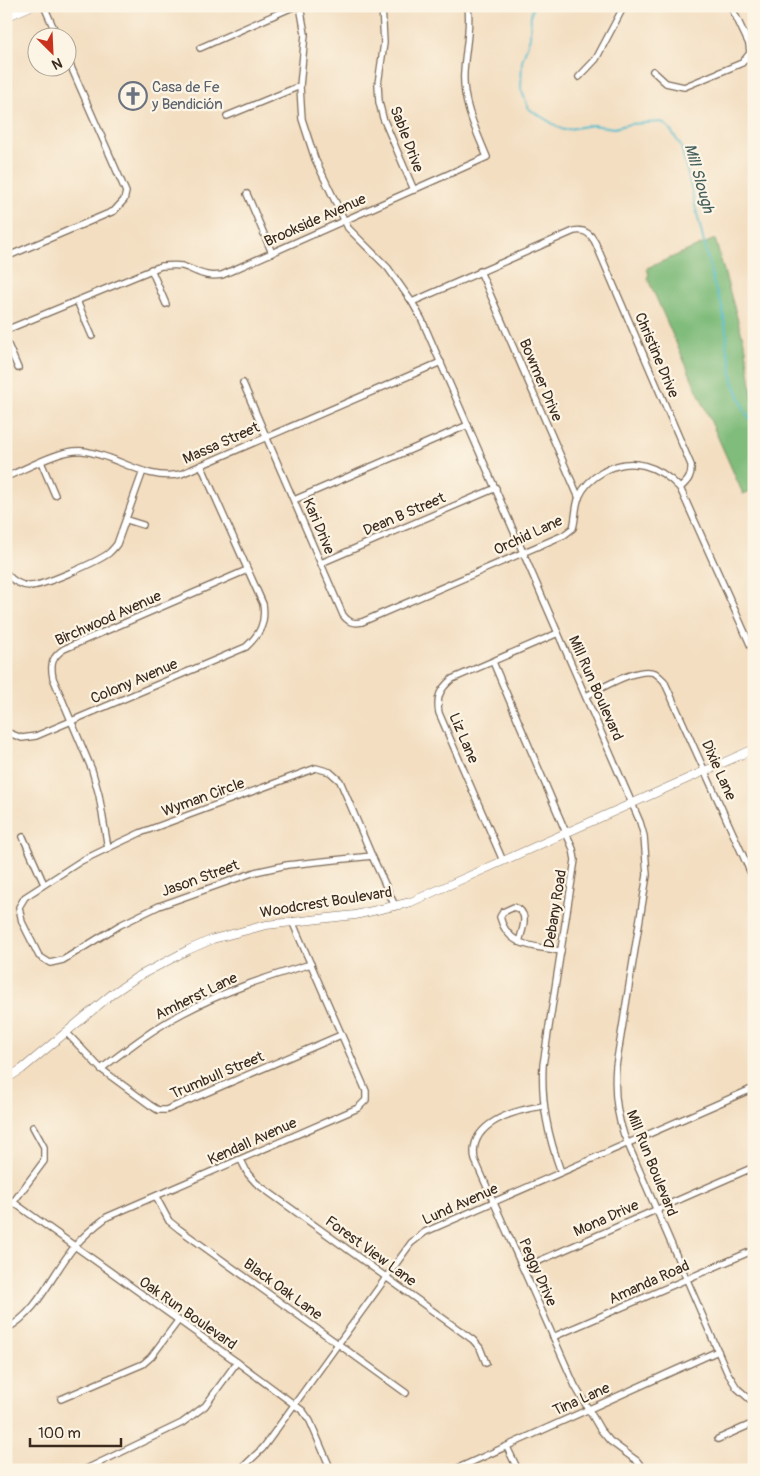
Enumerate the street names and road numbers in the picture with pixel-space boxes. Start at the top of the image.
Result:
street label: Sable Drive [385,103,428,176]
street label: Brookside Avenue [261,189,370,251]
street label: Christine Drive [630,310,683,401]
street label: Bowmer Drive [515,336,567,425]
street label: Massa Street [180,418,263,469]
street label: Dean B Street [360,488,449,540]
street label: Kari Drive [298,495,339,558]
street label: Orchid Lane [491,511,566,560]
street label: Birchwood Avenue [52,586,165,650]
street label: Mill Run Boulevard [564,633,627,744]
street label: Colony Avenue [88,654,181,708]
street label: Liz Lane [444,710,483,767]
street label: Dixie Lane [697,737,740,804]
street label: Wyman Circle [159,774,248,821]
street label: Jason Street [159,855,242,901]
street label: Debany Road [540,868,571,950]
street label: Woodcrest Boulevard [259,883,394,922]
street label: Amherst Lane [152,968,241,1025]
street label: Trumbull Street [168,1047,268,1104]
street label: Mill Run Boulevard [622,1107,682,1219]
street label: Kendall Avenue [205,1113,300,1170]
street label: Lund Avenue [419,1179,502,1230]
street label: Mona Drive [571,1195,642,1241]
street label: Forest View Lane [321,1212,421,1291]
street label: Peggy Drive [514,1235,561,1310]
street label: Black Oak Lane [239,1254,326,1325]
street label: Amanda Road [606,1256,693,1309]
street label: Oak Run Boulevard [135,1273,240,1354]
street label: Tina Lane [550,1378,613,1420]

